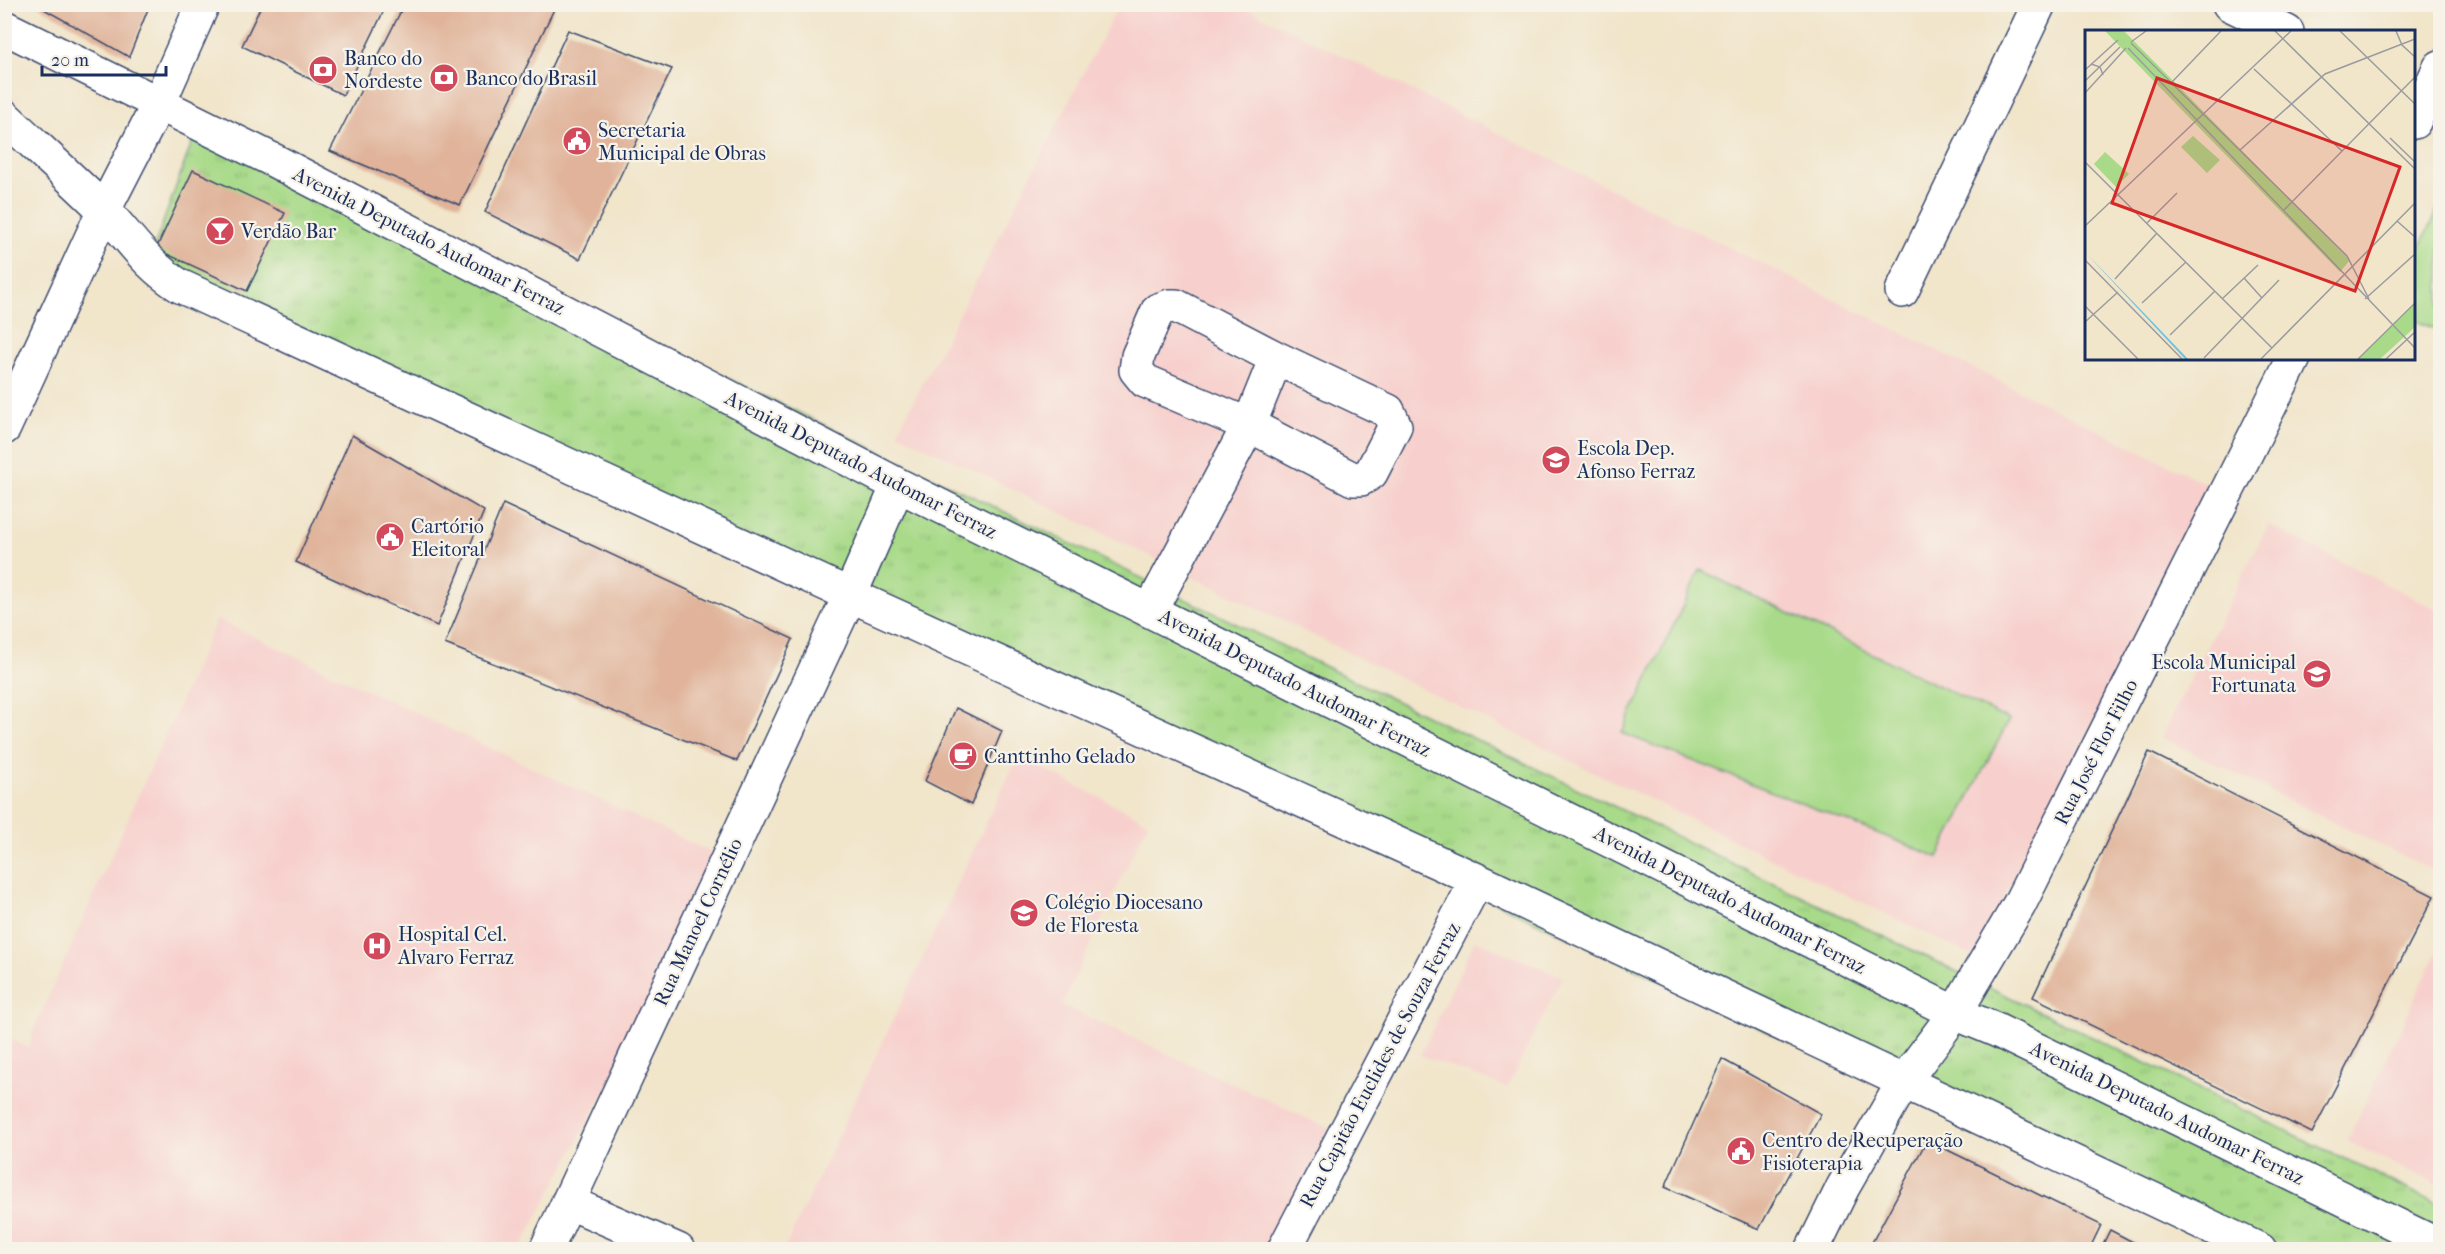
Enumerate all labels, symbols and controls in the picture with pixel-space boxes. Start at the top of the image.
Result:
inset map [2085,30,2415,360]
scale bar [42,39,166,77]
place label: Banco do Nordeste [344,47,422,93]
text: 20 m [51,50,89,71]
bank icon: Banco do Nordeste [307,54,339,86]
bank icon: Banco do Brasil [428,62,460,94]
place label: Banco do Brasil [465,67,597,90]
place label: Secretaria Municipal de Obras [598,119,766,165]
public building icon: Secretaria Municipal de Obras [561,125,593,157]
street label: Avenida Deputado Audomar Ferraz [288,162,569,320]
bar icon: Verdão Bar [204,215,236,247]
place label: Verdão Bar [240,220,337,243]
street label: Avenida Deputado Audomar Ferraz [720,386,1001,544]
place label: Escola Dep. Afonso Ferraz [1576,437,1695,483]
school or university icon: Escola Dep. Afonso Ferraz [1540,444,1572,476]
place label: Cartório Eleitoral [411,515,485,561]
public building icon: Cartório Eleitoral [374,521,406,553]
street label: Avenida Deputado Audomar Ferraz [1154,604,1435,762]
place label: Escola Municipal Fortunata [2151,651,2297,697]
school or university icon: Escola Municipal Fortunata [2301,658,2333,690]
street label: Rua José Flor Filho [2049,675,2143,829]
cafe icon: Canttinho Gelado [947,740,979,772]
place label: Canttinho Gelado [984,745,1135,768]
street label: Avenida Deputado Audomar Ferraz [1589,821,1870,979]
street label: Rua Manoel Cornélio [649,834,747,1010]
place label: Colégio Diocesano de Floresta [1045,891,1203,937]
school or university icon: Colégio Diocesano de Floresta [1008,897,1040,929]
street label: Rua Capitão Euclides de Souza Ferraz [1295,918,1465,1212]
place label: Hospital Cel. Alvaro Ferraz [397,923,514,969]
hospital icon: Hospital Cel. Alvaro Ferraz [361,930,393,962]
street label: Avenida Deputado Audomar Ferraz [2025,1036,2308,1190]
place label: Centro de Recuperação Fisioterapia [1762,1129,1963,1175]
public building icon: Centro de Recuperação Fisioterapia [1725,1135,1757,1167]

